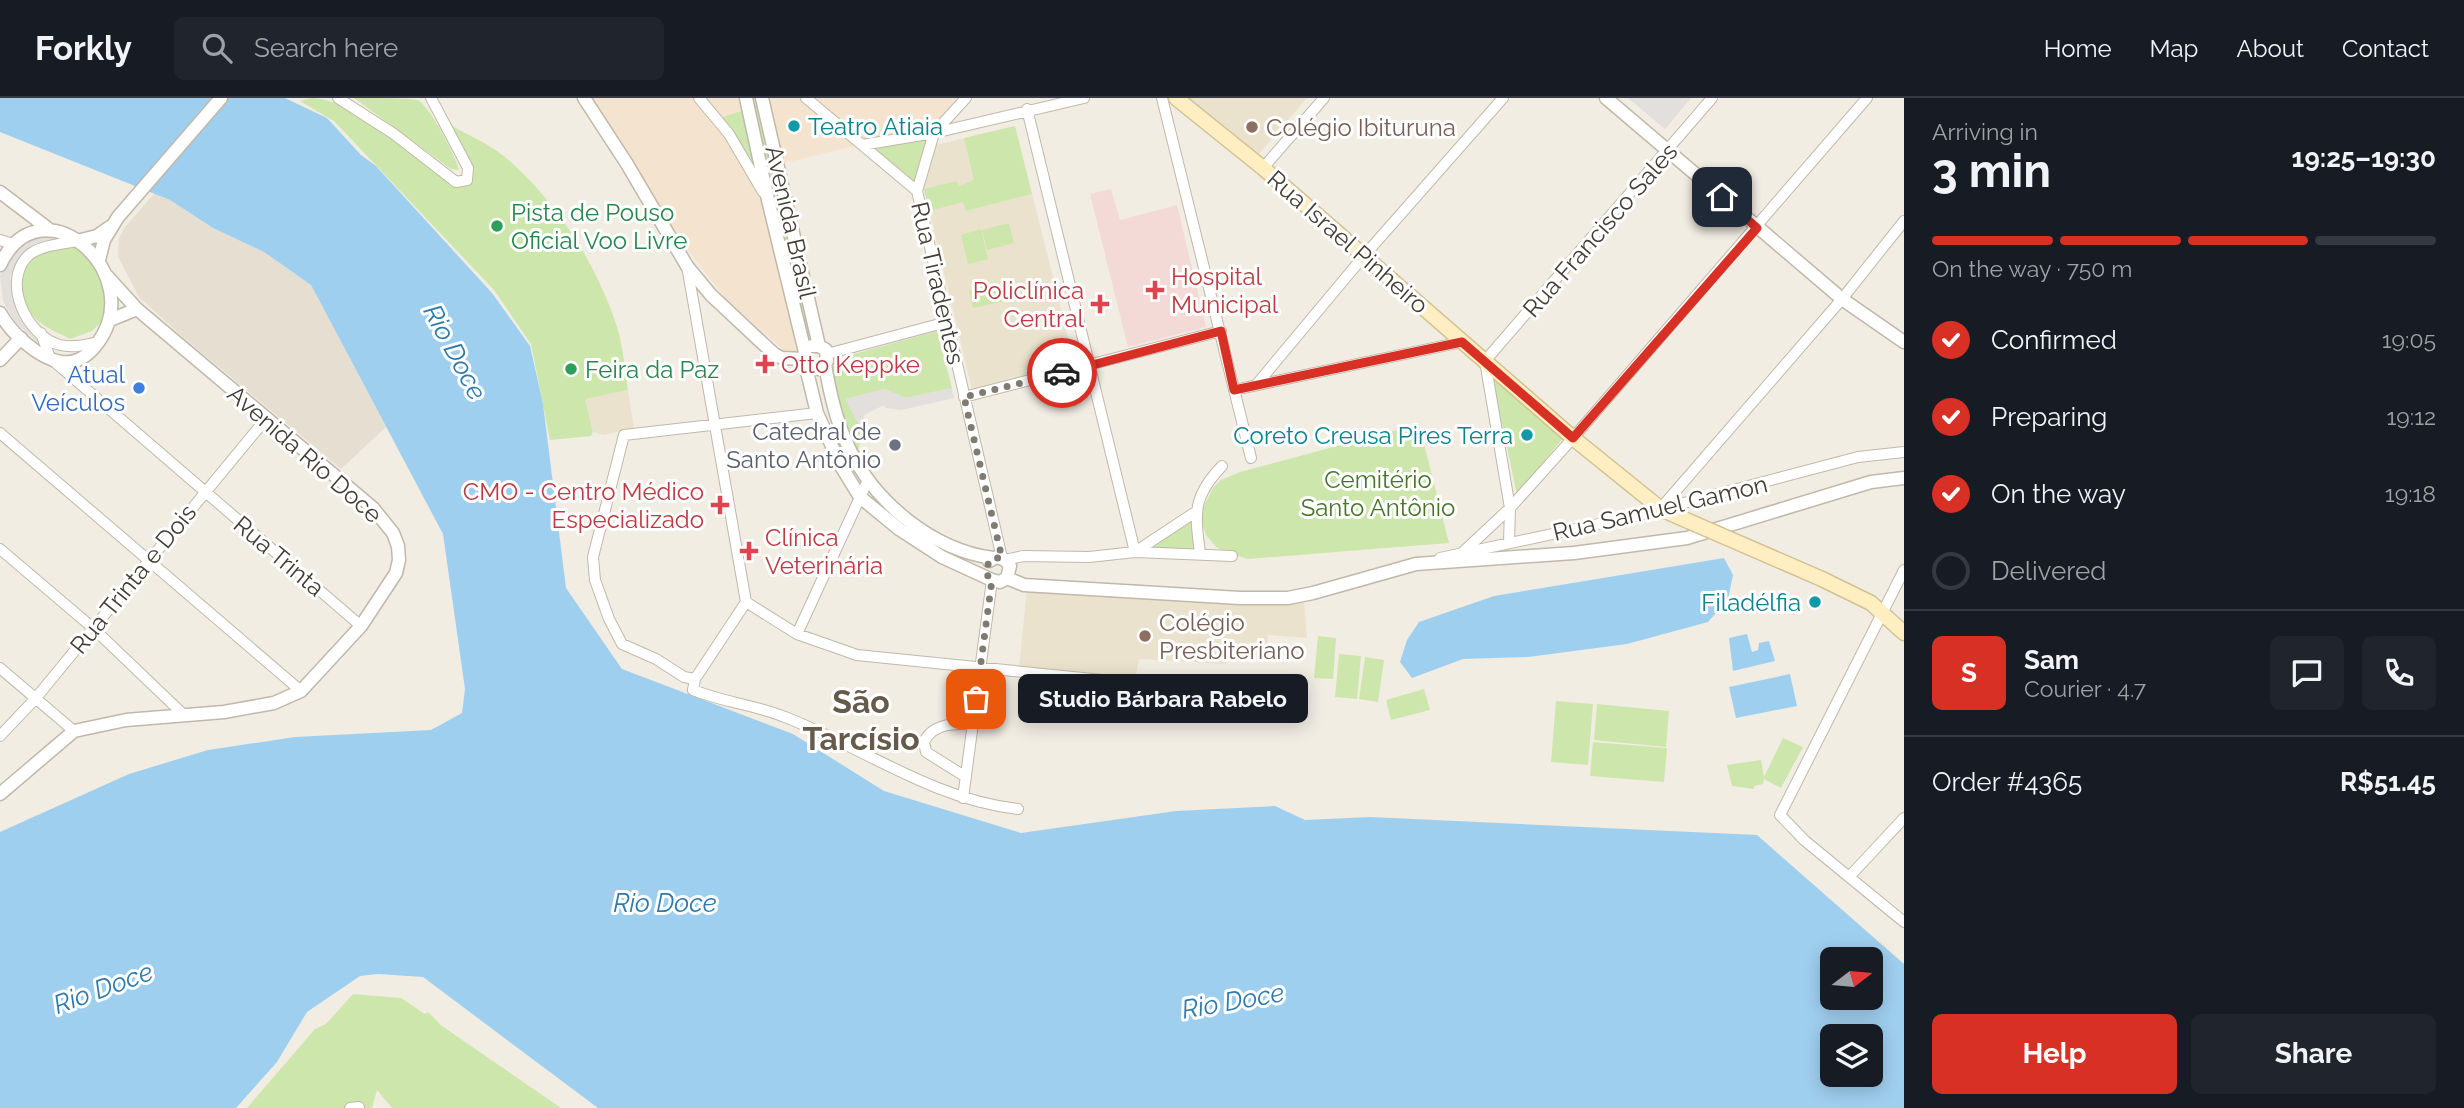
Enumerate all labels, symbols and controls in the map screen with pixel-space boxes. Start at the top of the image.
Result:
search box [174,17,664,80]
text: Forkly [35,29,132,68]
icon: search [198,29,236,67]
text: Search here [254,33,398,63]
text: Home [2044,34,2112,63]
text: Map [2150,34,2198,63]
text: About [2236,34,2304,63]
text: Contact [2342,34,2429,63]
place label: Teatro Atiaia [808,112,943,141]
place label: Colégio Ibituruna [1266,113,1456,142]
marker: Teatro Atiaia [786,118,802,134]
text: Arriving in [1932,118,2038,145]
marker: Colégio Ibituruna [1244,119,1260,135]
street label: Rua Francisco Sales [1517,137,1683,323]
street label: Avenida Brasil [759,143,823,302]
text: 19:25–19:30 [2292,143,2436,173]
text: 3 min [1932,144,2051,198]
street label: Rua Israel Pinheiro [1262,164,1434,320]
pin [1692,167,1752,227]
icon: home [1703,178,1741,216]
place label: Pista de Pouso Oficial Voo Livre [511,198,687,255]
street label: Rua Tiradentes [905,199,971,367]
marker: Pista de Pouso Oficial Voo Livre [489,218,505,234]
text: On the way · 750 m [1932,255,2132,282]
place label: Hospital Municipal [1171,262,1279,319]
place label: Policlínica Central [973,276,1084,333]
marker: Hospital Municipal [1145,280,1165,300]
marker: Policlínica Central [1090,294,1110,314]
water label: Rio Doce [417,299,493,405]
icon: check [1932,321,1970,359]
text: Confirmed [1991,325,2117,355]
text: 19:05 [2382,326,2436,353]
courier [1027,338,1097,408]
place label: Otto Keppke [781,350,920,379]
marker: Otto Keppke [755,354,775,374]
icon: car [1043,354,1081,392]
place label: Feira da Paz [585,355,719,384]
place label: Atual Veículos [31,360,125,417]
marker: Feira da Paz [563,361,579,377]
street label: Avenida Rio Doce [222,379,388,529]
marker: Atual Veículos [131,380,147,396]
icon: check [1932,398,1970,436]
text: Preparing [1991,402,2107,432]
text: 19:12 [2387,403,2436,430]
place label: Catedral de Santo Antônio [726,417,881,474]
place label: Coreto Creusa Pires Terra [1233,421,1513,450]
marker: Coreto Creusa Pires Terra [1519,427,1535,443]
marker: Catedral de Santo Antônio [887,437,903,453]
park label: Cemitério Santo Antônio [1301,465,1455,522]
street label: Rua Samuel Gamon [1550,469,1770,547]
icon: check [1932,475,1970,513]
place label: CMO - Centro Médico Especializado [463,477,704,534]
text: On the way [1991,479,2126,509]
text: 19:18 [2385,480,2436,507]
marker: CMO - Centro Médico Especializado [710,495,730,515]
street label: Rua Trinta e Dois [64,498,202,660]
street label: Rua Trinta [228,510,330,602]
place label: Clínica Veterinária [765,523,883,580]
marker: Clínica Veterinária [739,541,759,561]
text: Delivered [1991,556,2106,586]
place label: Filadélfia [1701,588,1801,617]
marker: Filadélfia [1807,594,1823,610]
place label: Colégio Presbiteriano [1159,608,1305,665]
marker: Colégio Presbiteriano [1137,628,1153,644]
button: chat [2270,636,2344,710]
button: phone [2362,636,2436,710]
text: Sam [2024,645,2079,675]
text: S [1961,658,1977,688]
pin [946,669,1006,729]
callout: Studio Bárbara Rabelo [1018,674,1308,724]
text: Courier · 4.7 [2024,675,2146,702]
icon: bag [957,680,995,718]
district label: São Tarcísio [802,683,920,757]
text: Studio Bárbara Rabelo [1039,685,1287,712]
text: Order #4365 [1932,767,2082,797]
text: R$51.45 [2340,767,2436,797]
water label: Rio Doce [613,888,717,918]
north arrow [1820,947,1883,1010]
map controls [1820,947,1883,1087]
water label: Rio Doce [49,956,157,1020]
water label: Rio Doce [1179,977,1287,1025]
button: Help [1932,1014,2177,1094]
button: Share [2191,1014,2436,1094]
button: layers [1820,1024,1883,1087]

